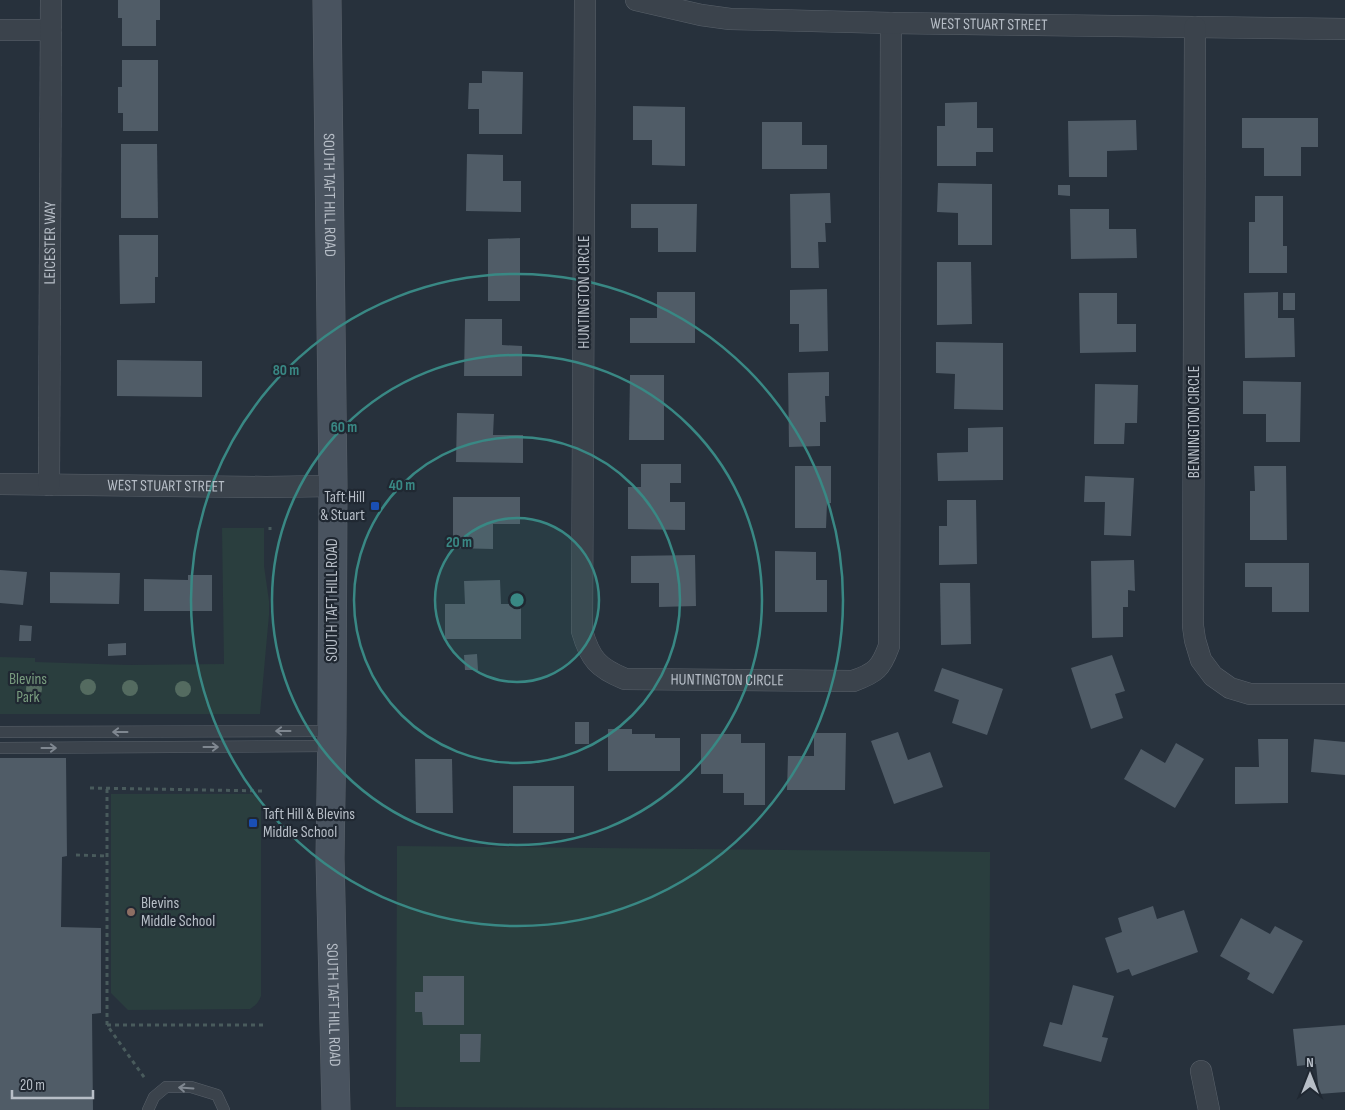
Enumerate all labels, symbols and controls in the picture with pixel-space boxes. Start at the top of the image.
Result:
street label: WEST STUART STREET [930,14,1048,35]
street label: SOUTH TAFT HILL ROAD [319,133,340,257]
street label: LEICESTER WAY [40,201,60,284]
street label: HUNTINGTON CIRCLE [575,235,594,349]
text: 80 m [273,361,299,380]
street label: BENNINGTON CIRCLE [1185,366,1204,478]
text: 60 m [331,418,357,437]
street label: WEST STUART STREET [107,476,225,496]
text: 40 m [389,476,415,495]
place label: Taft Hill & Stuart [320,488,365,525]
marker: Taft Hill & Stuart [369,500,381,512]
text: 20 m [446,533,472,552]
street label: SOUTH TAFT HILL ROAD [323,538,342,662]
centre of rings [508,591,526,609]
park label: Blevins Park [9,670,47,707]
street label: HUNTINGTON CIRCLE [670,670,784,690]
one-way arrow [275,726,292,736]
one-way arrow [113,727,129,737]
one-way arrow [202,742,219,752]
one-way arrow [40,743,56,753]
place label: Taft Hill & Blevins Middle School [263,805,355,842]
marker: Taft Hill & Blevins Middle School [247,817,259,829]
place label: Blevins Middle School [141,894,215,931]
marker: Blevins Middle School [125,906,137,918]
street label: SOUTH TAFT HILL ROAD [323,943,344,1067]
north arrow [1285,1050,1335,1100]
text: N [1306,1054,1314,1071]
scale bar [12,1068,94,1100]
text: 20 m [20,1076,45,1095]
one-way arrow [178,1083,194,1092]

